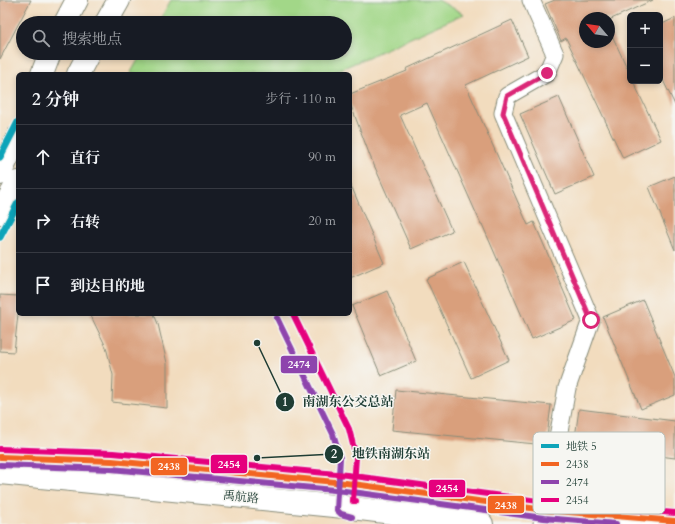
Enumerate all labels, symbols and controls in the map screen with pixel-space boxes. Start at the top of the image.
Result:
north arrow [579,12,615,48]
map controls [627,12,663,84]
button: + [627,12,663,48]
search box [16,16,352,60]
icon: search [30,27,52,49]
text: 搜索地点 [62,29,122,49]
button: − [627,48,663,84]
route end [538,64,556,82]
text: 2 分钟 [32,88,79,111]
text: 步行 · 110 m [265,90,336,108]
icon: ahead [32,146,54,168]
text: 直行 [70,148,100,168]
text: 90 m [308,148,336,166]
icon: right [32,210,54,232]
text: 右转 [70,212,100,232]
text: 20 m [308,212,336,230]
icon: arrive [32,274,54,296]
text: 到达目的地 [70,276,145,296]
route start [582,311,600,329]
line badge: 2474 [280,355,318,374]
text: 2474 [288,357,311,372]
callout: 南湖东公交总站 [275,389,402,414]
text: 南湖东公交总站 [302,393,394,411]
text: 1 [282,394,288,410]
legend [533,432,665,514]
text: 地铁 5 [566,439,597,454]
callout: 地铁南湖东站 [324,441,438,466]
text: 地铁南湖东站 [352,445,430,463]
text: 2 [331,446,337,462]
line badge: 2454 [210,454,248,474]
line badge: 2438 [150,457,188,476]
text: 2454 [218,457,241,472]
text: 2438 [566,457,589,472]
text: 2438 [158,459,180,474]
text: 2474 [566,475,589,490]
line badge: 2454 [428,479,466,498]
text: 2454 [436,481,459,496]
street label: 禹航路 [222,487,260,507]
text: 2454 [566,493,589,508]
line badge: 2438 [487,495,525,514]
text: 2438 [495,498,517,513]

